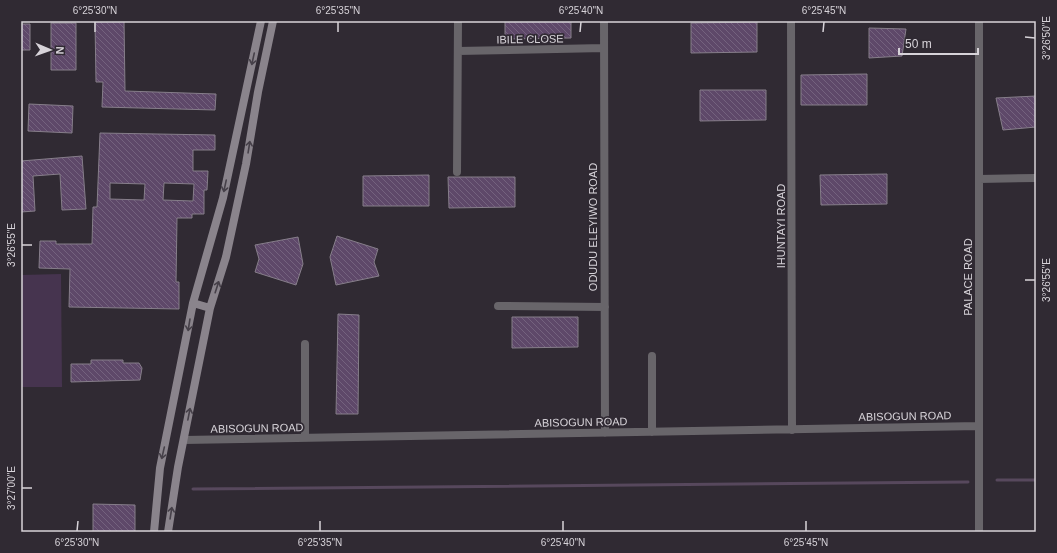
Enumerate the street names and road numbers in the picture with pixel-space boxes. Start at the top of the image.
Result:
street label: IBILE CLOSE [496,32,564,46]
street label: ODUDU ELEYIWO ROAD [587,163,599,291]
street label: IHUNTAYI ROAD [775,184,787,268]
street label: PALACE ROAD [962,238,974,316]
street label: ABISOGUN ROAD [858,409,952,423]
street label: ABISOGUN ROAD [534,415,628,429]
street label: ABISOGUN ROAD [210,421,304,435]

